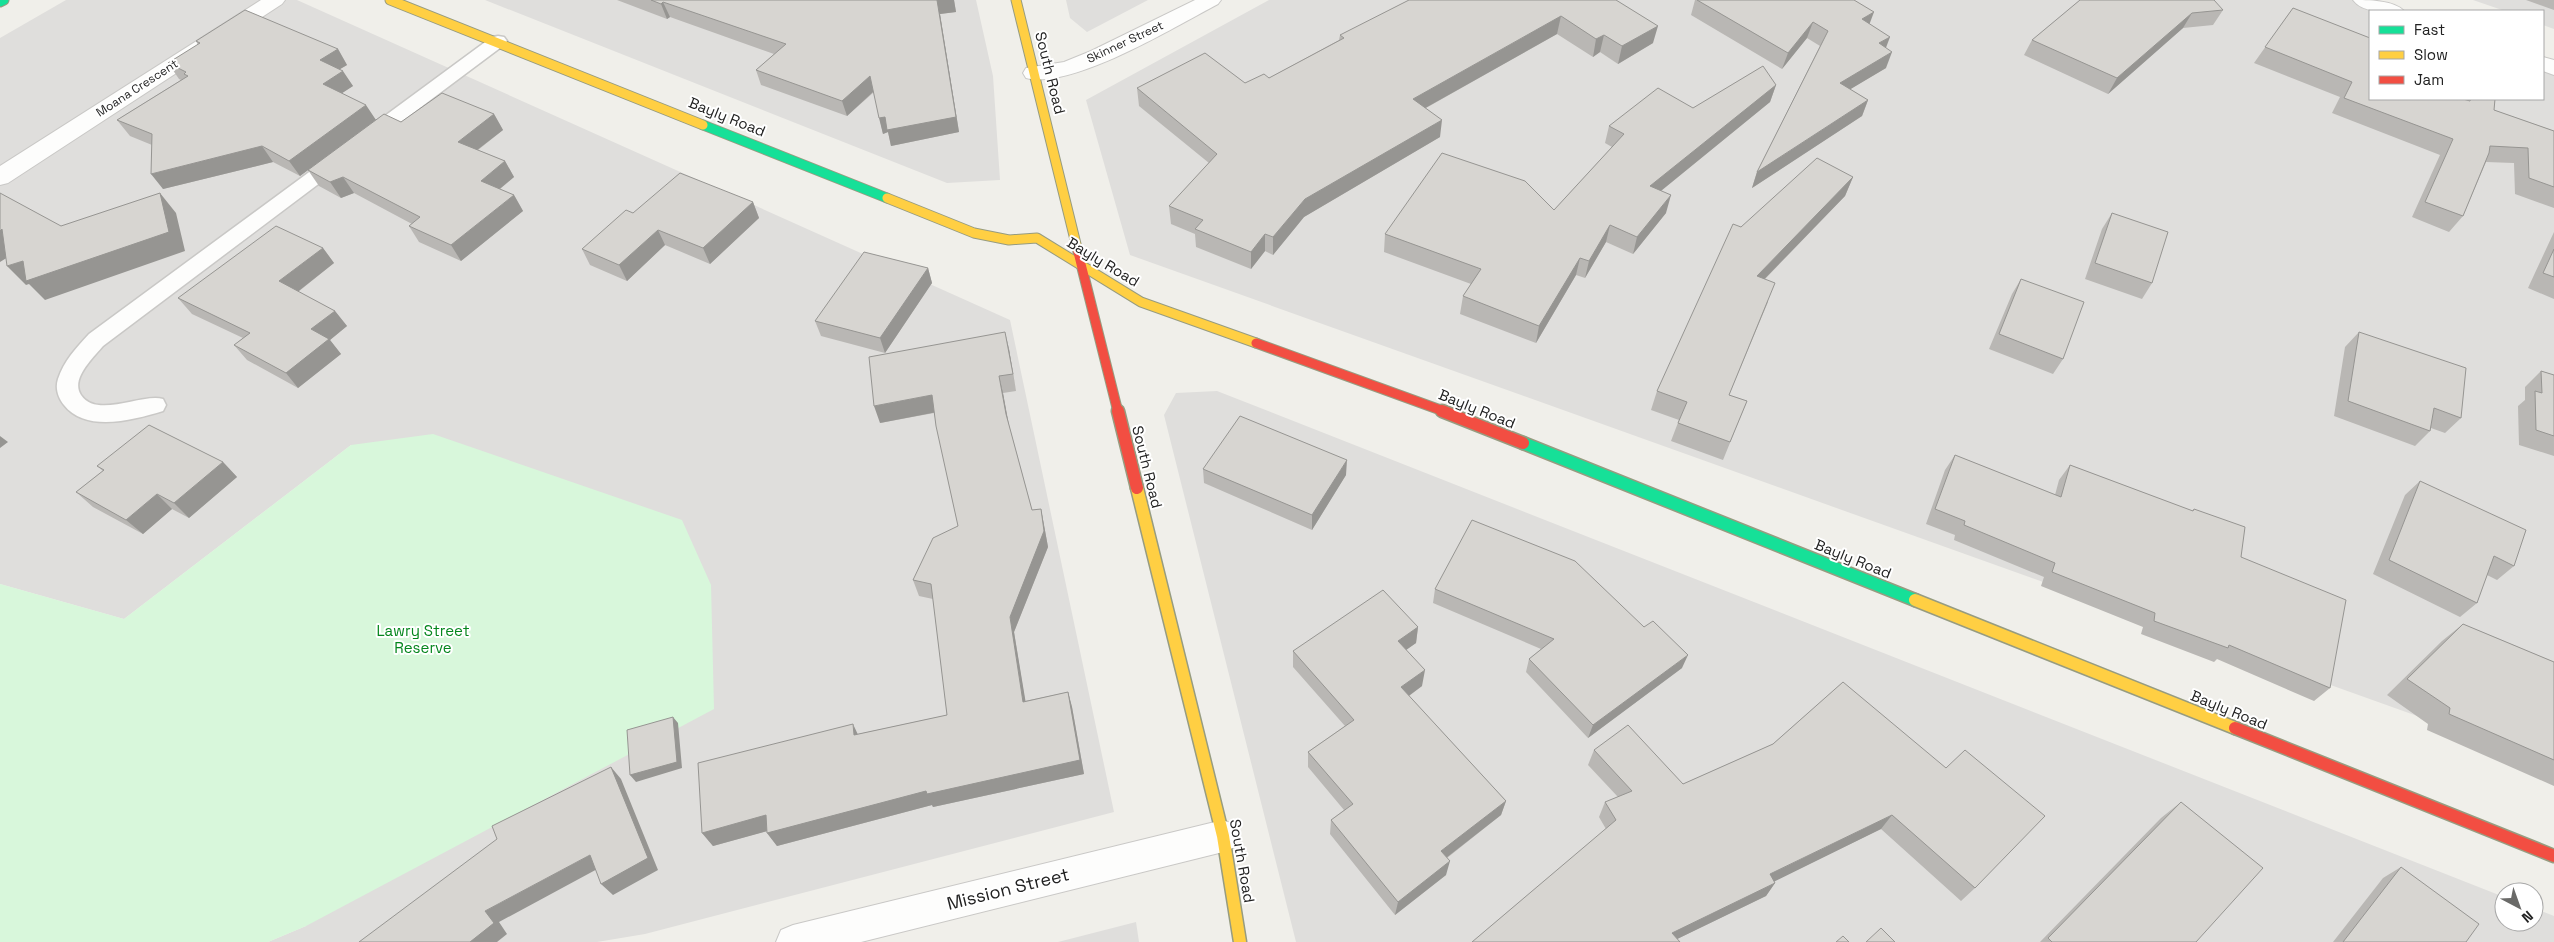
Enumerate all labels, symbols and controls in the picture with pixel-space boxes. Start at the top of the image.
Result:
legend [2369,10,2544,100]
street label: Skinner Street [1084,17,1166,67]
text: Fast [2414,20,2445,39]
street label: South Road [1031,30,1070,116]
text: Slow [2414,45,2448,64]
street label: Moana Crescent [93,56,181,120]
text: Jam [2414,70,2444,89]
street label: Bayly Road [686,93,768,141]
street label: Bayly Road [1064,233,1143,291]
street label: Bayly Road [1436,385,1518,433]
street label: South Road [1128,424,1167,510]
street label: Bayly Road [1812,535,1894,583]
park label: Lawry Street Reserve [376,621,470,657]
street label: Bayly Road [2188,686,2270,734]
street label: South Road [1226,818,1259,904]
street label: Mission Street [944,862,1071,915]
north arrow [2494,882,2544,932]
text: N [2518,907,2537,927]

